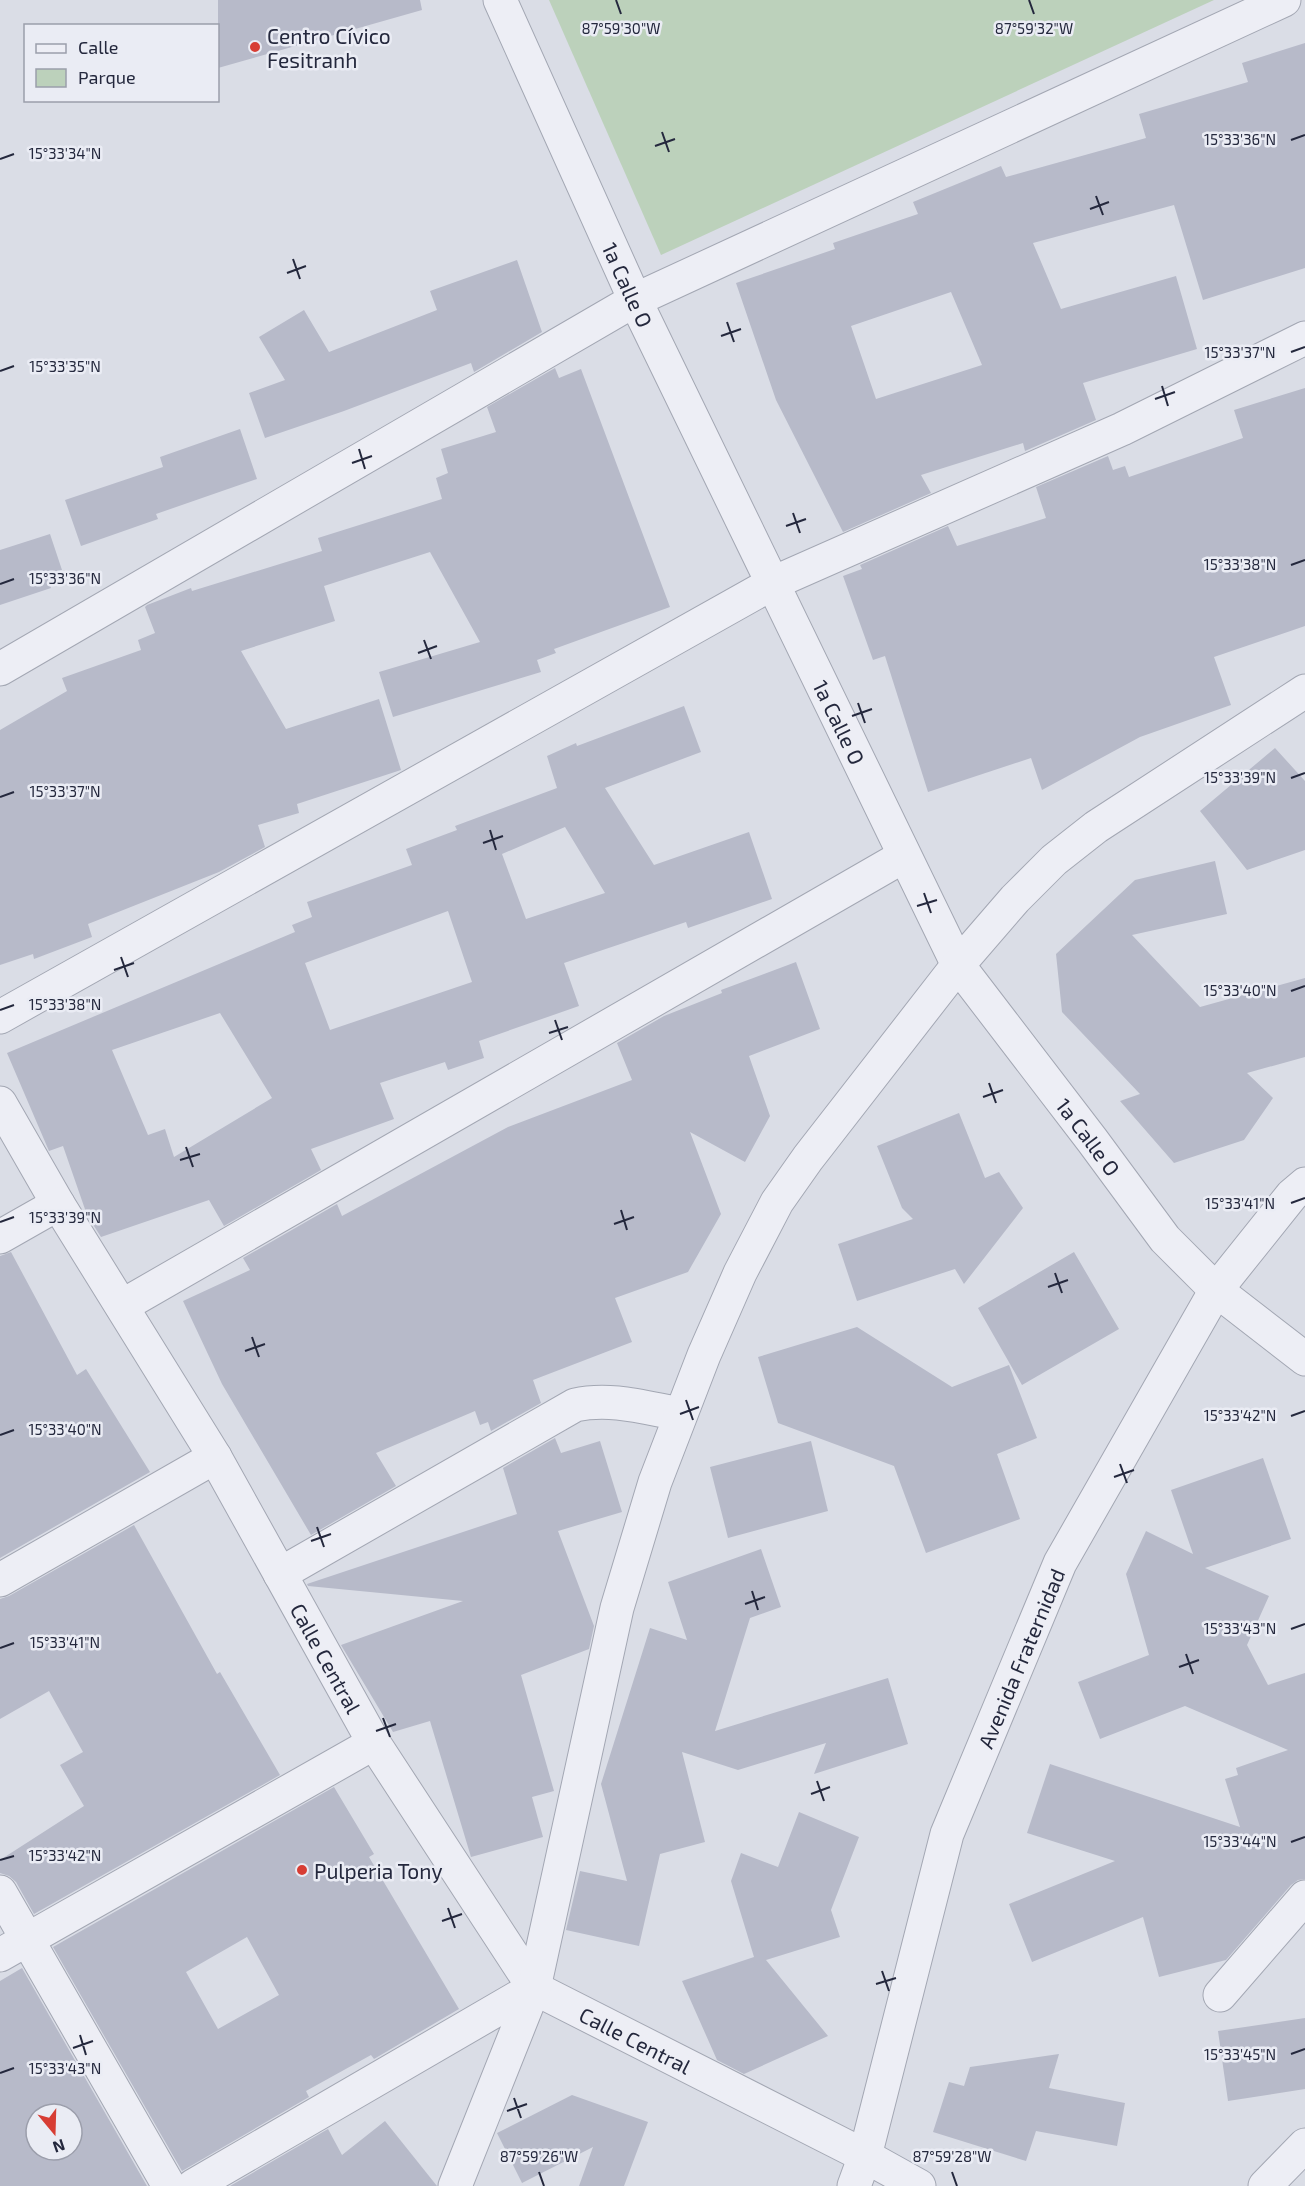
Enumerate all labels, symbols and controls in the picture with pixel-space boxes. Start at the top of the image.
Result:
text: 87°59'30"W [582,19,660,37]
text: 87°59'32"W [995,19,1073,37]
place label: Centro Cívico Fesitranh [267,23,391,72]
legend [24,24,219,102]
text: Calle [78,36,119,58]
marker: Centro Cívico Fesitranh [248,40,262,54]
text: Parque [78,66,136,88]
text: 15°33'36"N [1204,130,1276,148]
text: 15°33'34"N [29,144,101,162]
street label: 1a Calle O [598,238,659,331]
text: 15°33'37"N [1204,343,1276,361]
text: 15°33'35"N [29,357,101,375]
text: 15°33'38"N [1204,555,1276,573]
text: 15°33'36"N [29,569,101,587]
street label: 1a Calle O [809,676,871,768]
text: 15°33'39"N [1204,768,1276,786]
text: 15°33'37"N [29,782,101,800]
text: 15°33'40"N [1203,981,1277,999]
text: 15°33'38"N [29,995,101,1013]
street label: 1a Calle O [1052,1093,1126,1180]
text: 15°33'41"N [1205,1194,1275,1212]
text: 15°33'39"N [29,1208,101,1226]
text: 15°33'42"N [1204,1406,1276,1424]
text: 15°33'40"N [28,1420,102,1438]
street label: Avenida Fraternidad [972,1564,1069,1751]
street label: Calle Central [286,1599,367,1718]
text: 15°33'43"N [1204,1619,1276,1637]
text: 15°33'41"N [30,1633,100,1651]
text: 15°33'44"N [1203,1832,1277,1850]
text: 15°33'42"N [29,1846,101,1864]
place label: Pulperia Tony [314,1858,443,1883]
marker: Pulperia Tony [295,1863,309,1877]
street label: Calle Central [576,2001,696,2079]
text: 15°33'45"N [1204,2045,1276,2063]
text: 15°33'43"N [29,2059,101,2077]
north arrow [24,2102,84,2162]
text: N [50,2136,68,2158]
text: 87°59'26"W [500,2147,578,2165]
text: 87°59'28"W [912,2147,992,2165]

